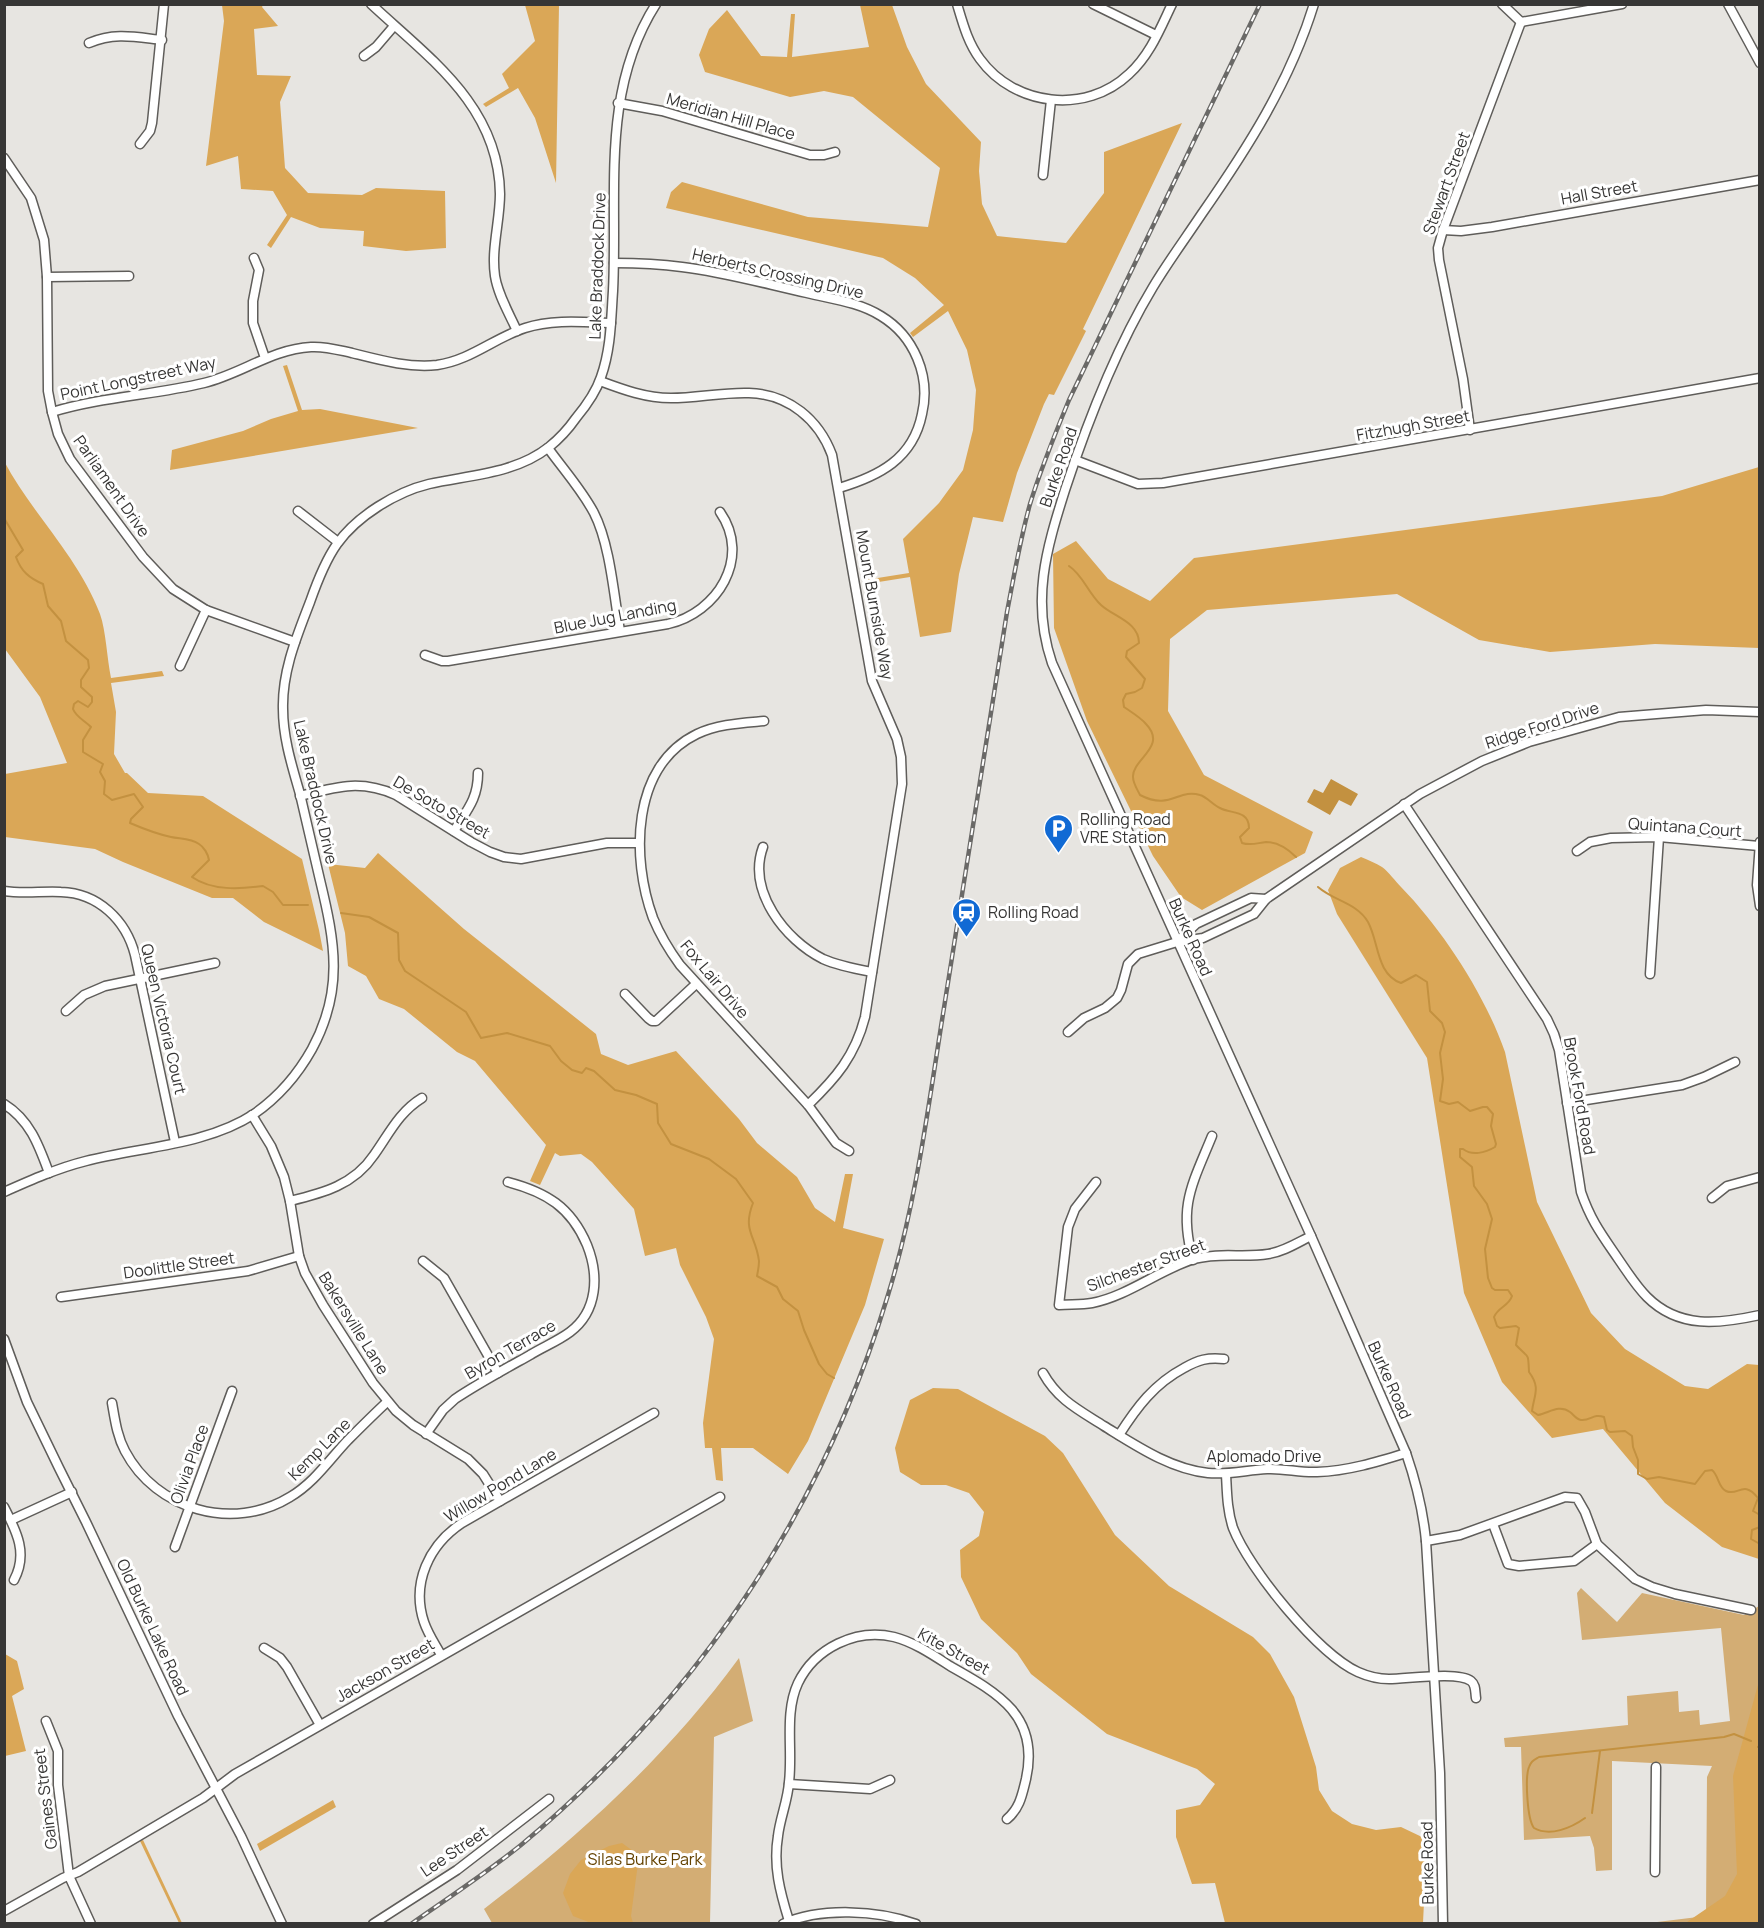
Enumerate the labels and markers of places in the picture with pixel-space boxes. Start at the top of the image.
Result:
place label: Rolling Road VRE Station [1080,808,1171,848]
parking icon: Rolling Road VRE Station [1043,812,1075,854]
station icon: Rolling Road [951,896,983,938]
place label: Rolling Road [988,901,1079,923]

